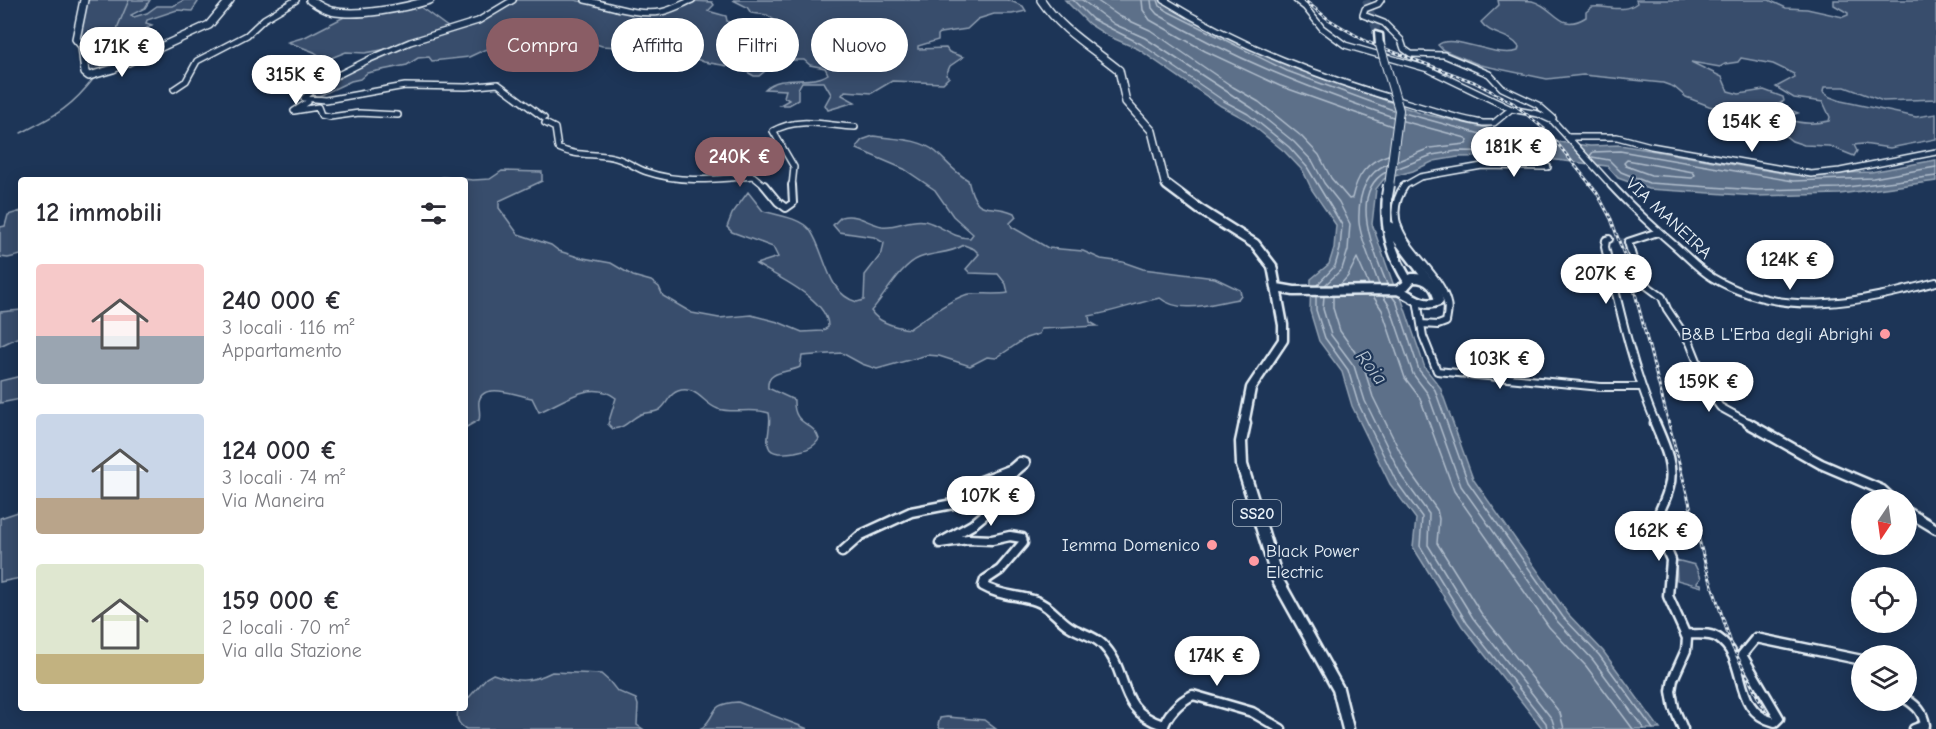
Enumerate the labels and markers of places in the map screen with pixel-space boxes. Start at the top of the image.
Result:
pin: 171K € [73,27,171,78]
pin: 315K € [247,55,345,106]
pin: 154K € [1703,102,1801,153]
pin: 181K € [1465,127,1563,178]
pin: 240K € [691,137,789,188]
pin: 124K € [1741,240,1839,291]
pin: 207K € [1557,254,1655,305]
place label: B&B L'Erba degli Abrighi [1681,324,1873,345]
marker: B&B L'Erba degli Abrighi [1878,327,1892,341]
pin: 103K € [1451,339,1549,390]
pin: 159K € [1660,362,1758,413]
pin: 107K € [942,476,1040,527]
pin: 162K € [1610,511,1708,562]
place label: Iemma Domenico [1062,535,1200,556]
marker: Iemma Domenico [1205,538,1219,552]
place label: Black Power Electric [1266,541,1360,583]
marker: Black Power Electric [1247,554,1261,568]
pin: 174K € [1168,636,1266,687]

